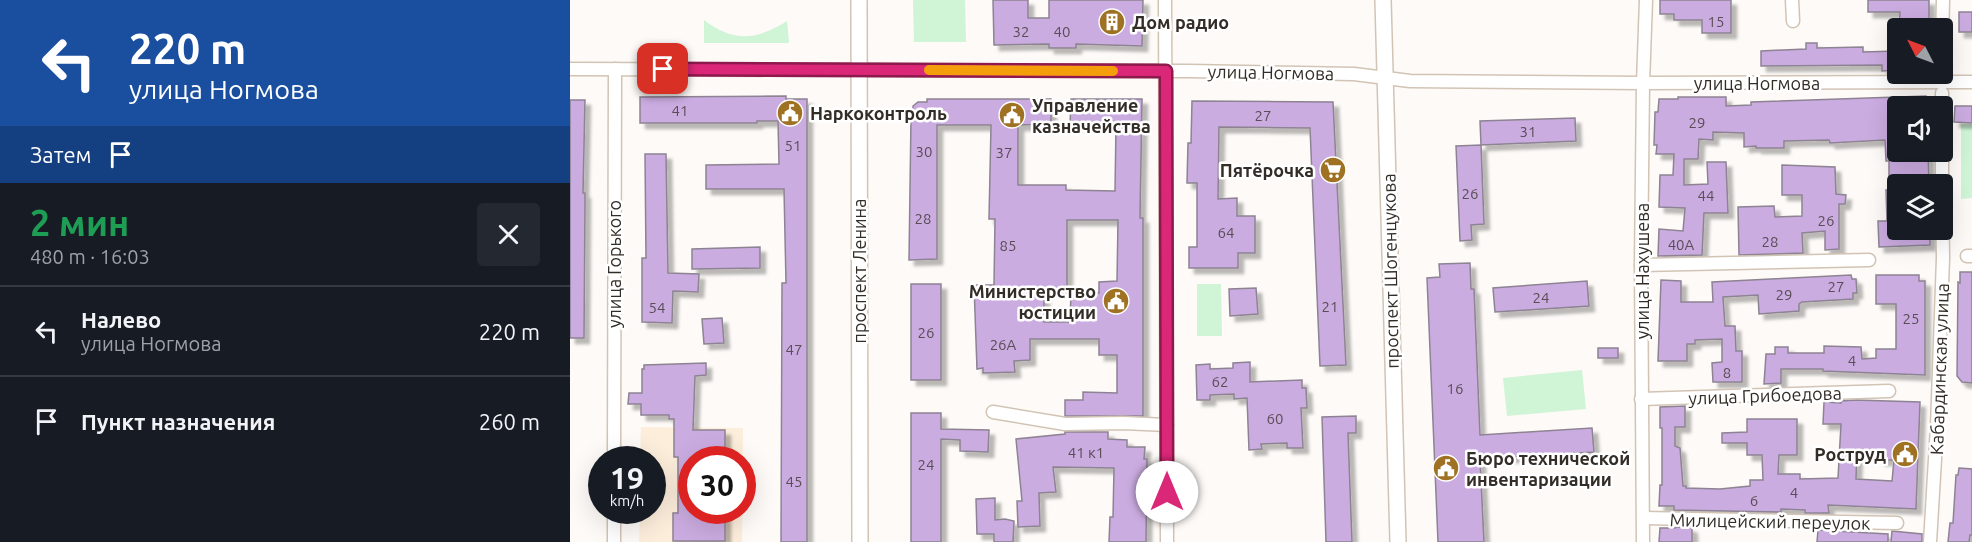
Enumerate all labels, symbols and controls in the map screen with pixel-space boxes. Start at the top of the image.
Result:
building icon: Дом радио [1097,7,1127,37]
place label: Дом радио [1132,12,1229,32]
house number: 15 [1708,13,1724,30]
north arrow [1887,18,1953,84]
map controls [1887,18,1953,240]
house number: 32 [1013,23,1029,40]
house number: 40 [1054,23,1070,40]
icon: left [30,24,108,102]
text: 220 m [129,25,246,72]
pin [637,43,688,94]
icon: arrive [646,52,679,85]
street label: улица Ногмова [1208,61,1334,83]
street label: улица Ногмова [1694,73,1820,93]
text: улица Ногмова [129,74,319,104]
place label: Управление казначейства [1032,95,1151,136]
button: sound [1887,96,1953,162]
public building icon: Наркоконтроль [775,98,805,128]
public building icon: Управление казначейства [997,100,1027,130]
house number: 41 [672,102,688,119]
place label: Наркоконтроль [810,103,947,123]
house number: 27 [1255,107,1271,124]
house number: 29 [1689,114,1705,131]
house number: 31 [1520,123,1536,140]
house number: 51 [785,137,801,154]
icon: arrive [104,138,137,171]
text: Затем [30,142,92,167]
house number: 30 [916,143,932,160]
house number: 37 [996,144,1012,161]
supermarket icon: Пятёрочка [1318,155,1348,185]
place label: Пятёрочка [1220,160,1314,180]
street label: проспект Шогенцукова [1378,173,1402,369]
button: layers [1887,174,1953,240]
house number: 26 [1462,185,1478,202]
house number: 44 [1698,187,1714,204]
street label: проспект Ленина [849,199,869,343]
street label: улица Горького [604,200,624,328]
text: 2 мин [30,202,129,243]
button: close [477,203,540,266]
street label: улица Нахушева [1632,203,1652,339]
house number: 28 [915,210,931,227]
house number: 26 [1818,212,1834,229]
house number: 64 [1218,224,1234,241]
house number: 28 [1762,233,1778,250]
house number: 40А [1668,236,1695,253]
house number: 85 [1000,237,1016,254]
text: 480 m · 16:03 [30,245,150,268]
house number: 27 [1828,278,1844,295]
place label: Министерство юстиции [969,281,1096,322]
street label: Кабардинская улица [1926,283,1952,455]
public building icon: Министерство юстиции [1101,286,1131,316]
house number: 29 [1776,286,1792,303]
house number: 24 [1533,289,1549,306]
house number: 21 [1322,298,1338,315]
house number: 54 [649,299,665,316]
text: Налево [81,307,161,332]
house number: 25 [1903,310,1919,327]
icon: left [30,315,63,348]
text: 220 m [479,319,540,344]
house number: 26 [918,324,934,341]
text: улица Ногмова [81,332,222,355]
house number: 26А [990,336,1017,353]
house number: 47 [786,341,802,358]
house number: 4 [1848,352,1856,369]
house number: 8 [1723,364,1731,381]
house number: 62 [1212,373,1228,390]
house number: 16 [1447,380,1463,397]
street label: улица Грибоедова [1688,382,1842,408]
icon: arrive [30,405,63,438]
text: Пункт назначения [81,409,275,434]
text: 260 m [479,409,540,434]
house number: 60 [1267,410,1283,427]
public building icon: Роструд [1890,439,1920,469]
house number: 41 к1 [1068,444,1104,461]
place label: Роструд [1814,444,1886,464]
speed limit sign: 30 [678,446,756,524]
place label: Бюро технической инвентаризации [1466,448,1630,489]
public building icon: Бюро технической инвентаризации [1431,453,1461,483]
house number: 24 [918,456,934,473]
position arrow [1135,460,1199,524]
text: 19 [610,461,644,495]
house number: 45 [786,473,802,490]
house number: 4 [1790,484,1798,501]
text: km/h [610,492,644,509]
house number: 6 [1750,492,1758,509]
street label: Милицейский переулок [1669,509,1871,533]

